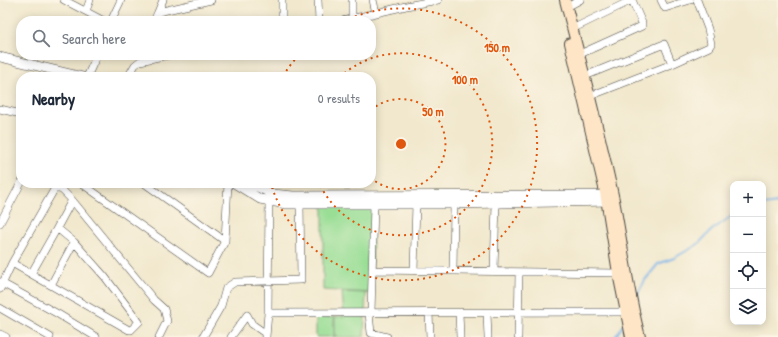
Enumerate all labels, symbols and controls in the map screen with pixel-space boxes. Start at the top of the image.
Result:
search box [16,16,376,60]
icon: search [30,27,52,49]
text: Search here [62,28,126,49]
text: 150 m [484,39,510,56]
text: 100 m [452,71,478,88]
text: Nearby [32,87,75,110]
text: 0 results [318,89,360,107]
text: 50 m [422,103,444,120]
centre of rings [394,137,408,151]
map controls [730,181,766,325]
button: + [730,181,766,217]
button: − [730,217,766,253]
button: locate [730,253,766,289]
button: layers [730,289,766,325]

